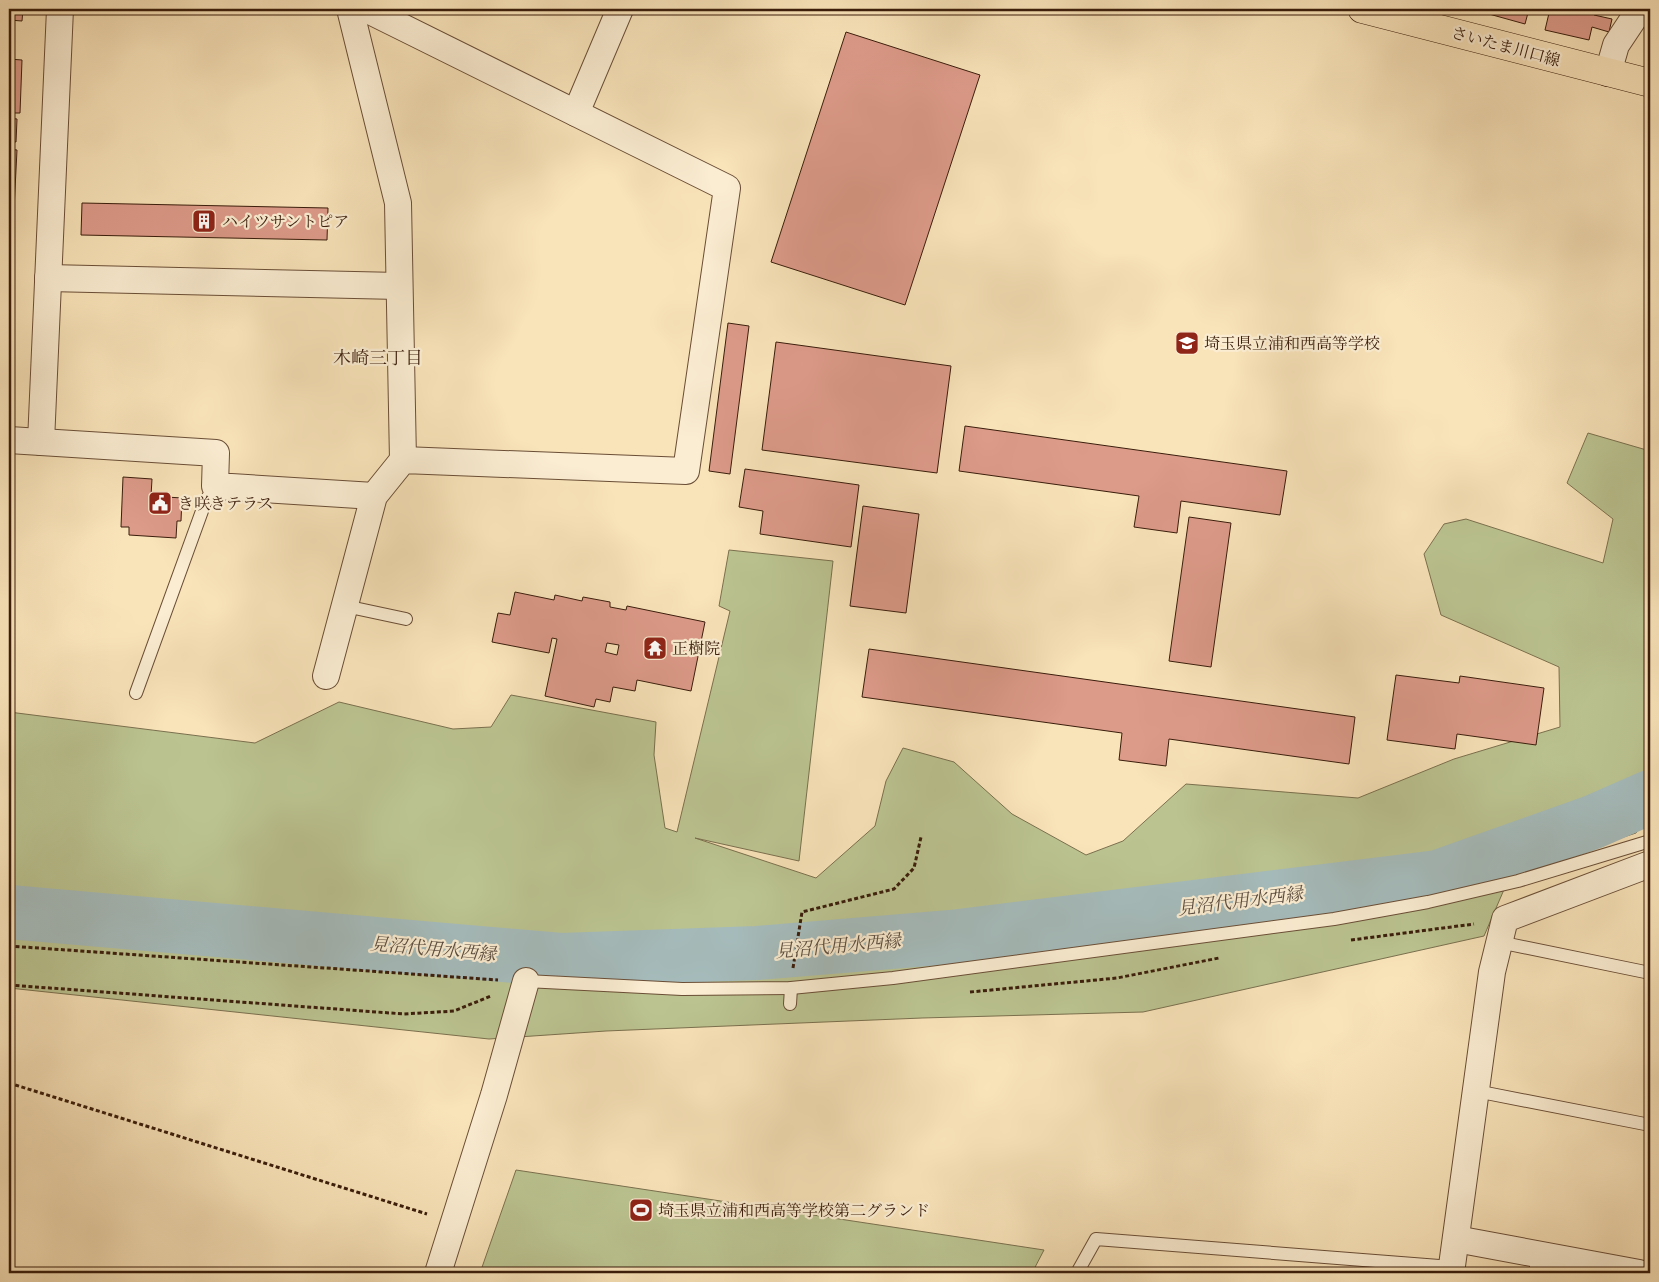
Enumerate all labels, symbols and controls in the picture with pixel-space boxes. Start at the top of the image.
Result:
street label: さいたま川口線 [1449,23,1562,70]
building icon: ハイツサントピア [191,208,217,234]
place label: ハイツサントピア [222,212,349,231]
school or university icon: 埼玉県立浦和西高等学校 [1174,330,1200,356]
place label: 埼玉県立浦和西高等学校 [1204,334,1380,353]
district label: 木崎三丁目 [333,348,423,369]
public building icon: き咲きテラス [147,490,173,516]
place label: き咲きテラス [178,494,274,513]
temple icon: 正樹院 [642,635,668,661]
place label: 正樹院 [672,639,720,658]
water label: 見沼代用水西縁 [1176,883,1306,920]
water label: 見沼代用水西縁 [774,930,904,962]
water label: 見沼代用水西縁 [369,934,499,966]
sports icon: 埼玉県立浦和西高等学校第二グランド [628,1197,654,1223]
place label: 埼玉県立浦和西高等学校第二グランド [658,1201,930,1220]

